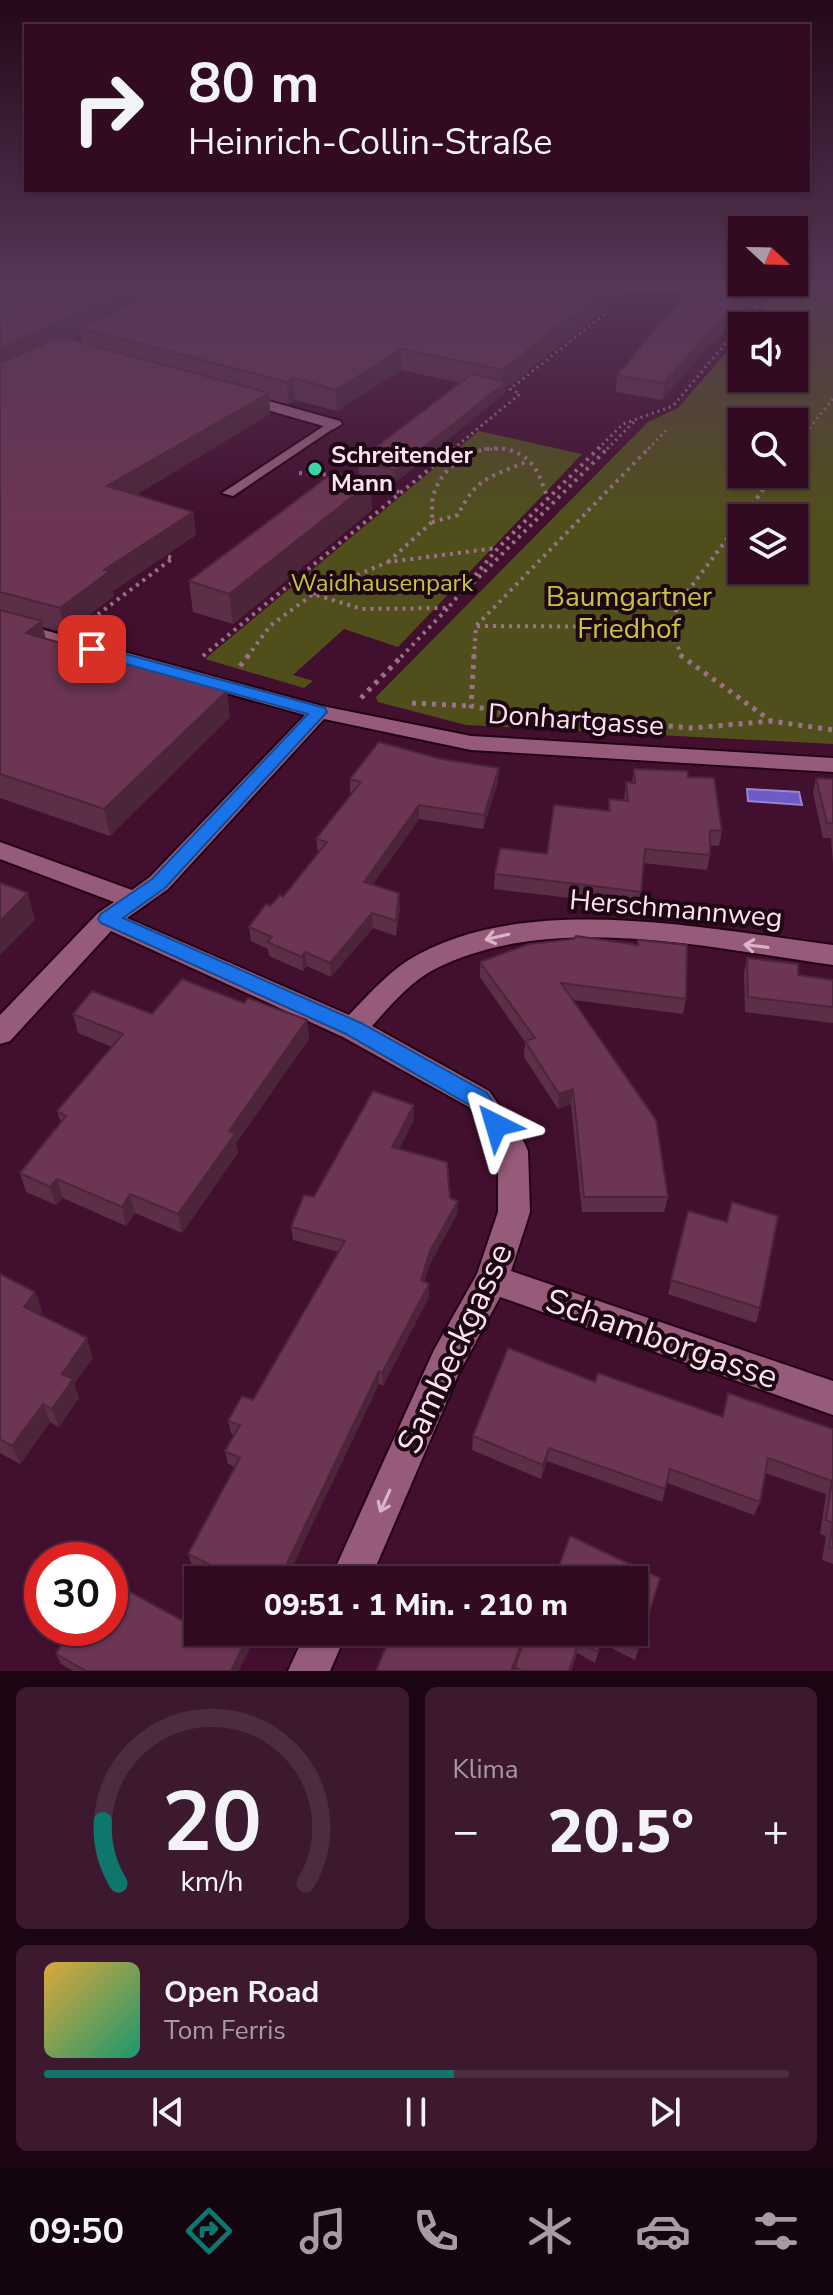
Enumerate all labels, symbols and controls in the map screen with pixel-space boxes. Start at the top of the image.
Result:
text: 80 m [188,45,319,122]
icon: right [56,56,160,160]
text: Heinrich-Collin-Straße [188,118,552,167]
north arrow [728,216,808,296]
map controls [728,216,808,584]
button: sound [728,312,808,392]
button: search [728,408,808,488]
place label: Schreitender Mann [331,439,473,499]
marker: Schreitender Mann [306,460,324,478]
button: layers [728,504,808,584]
park label: Waidhausenpark [291,567,474,599]
park label: Baumgartner Friedhof [546,578,712,648]
pin [58,615,126,683]
icon: arrive [70,627,114,671]
street label: Donhartgasse [487,695,665,745]
street label: Herschmannweg [568,881,784,937]
one-way arrow [485,930,511,945]
one-way arrow [743,938,769,953]
position arrow [454,1083,538,1167]
street label: Sambeckgasse [386,1236,524,1461]
street label: Schamborgasse [540,1278,784,1400]
one-way arrow [376,1488,391,1512]
speed limit sign: 30 [24,1542,128,1646]
text: 09:51 · 1 Min. · 210 m [264,1585,568,1626]
text: Klima [453,1752,519,1787]
text: 20 [162,1766,262,1879]
text: 20.5° [547,1791,694,1873]
text: − [453,1802,479,1862]
text: + [763,1802,789,1862]
text: km/h [181,1862,244,1901]
text: Open Road [164,1972,319,2013]
text: Tom Ferris [164,2013,286,2048]
icon: previous [146,2090,190,2134]
icon: pause [394,2090,438,2134]
icon: next [643,2090,687,2134]
icon: directions [181,2203,237,2259]
icon: music [295,2203,351,2259]
icon: phone [408,2203,464,2259]
icon: climate [522,2203,578,2259]
icon: car [635,2203,691,2259]
icon: filters [748,2203,804,2259]
text: 09:50 [29,2207,124,2256]

